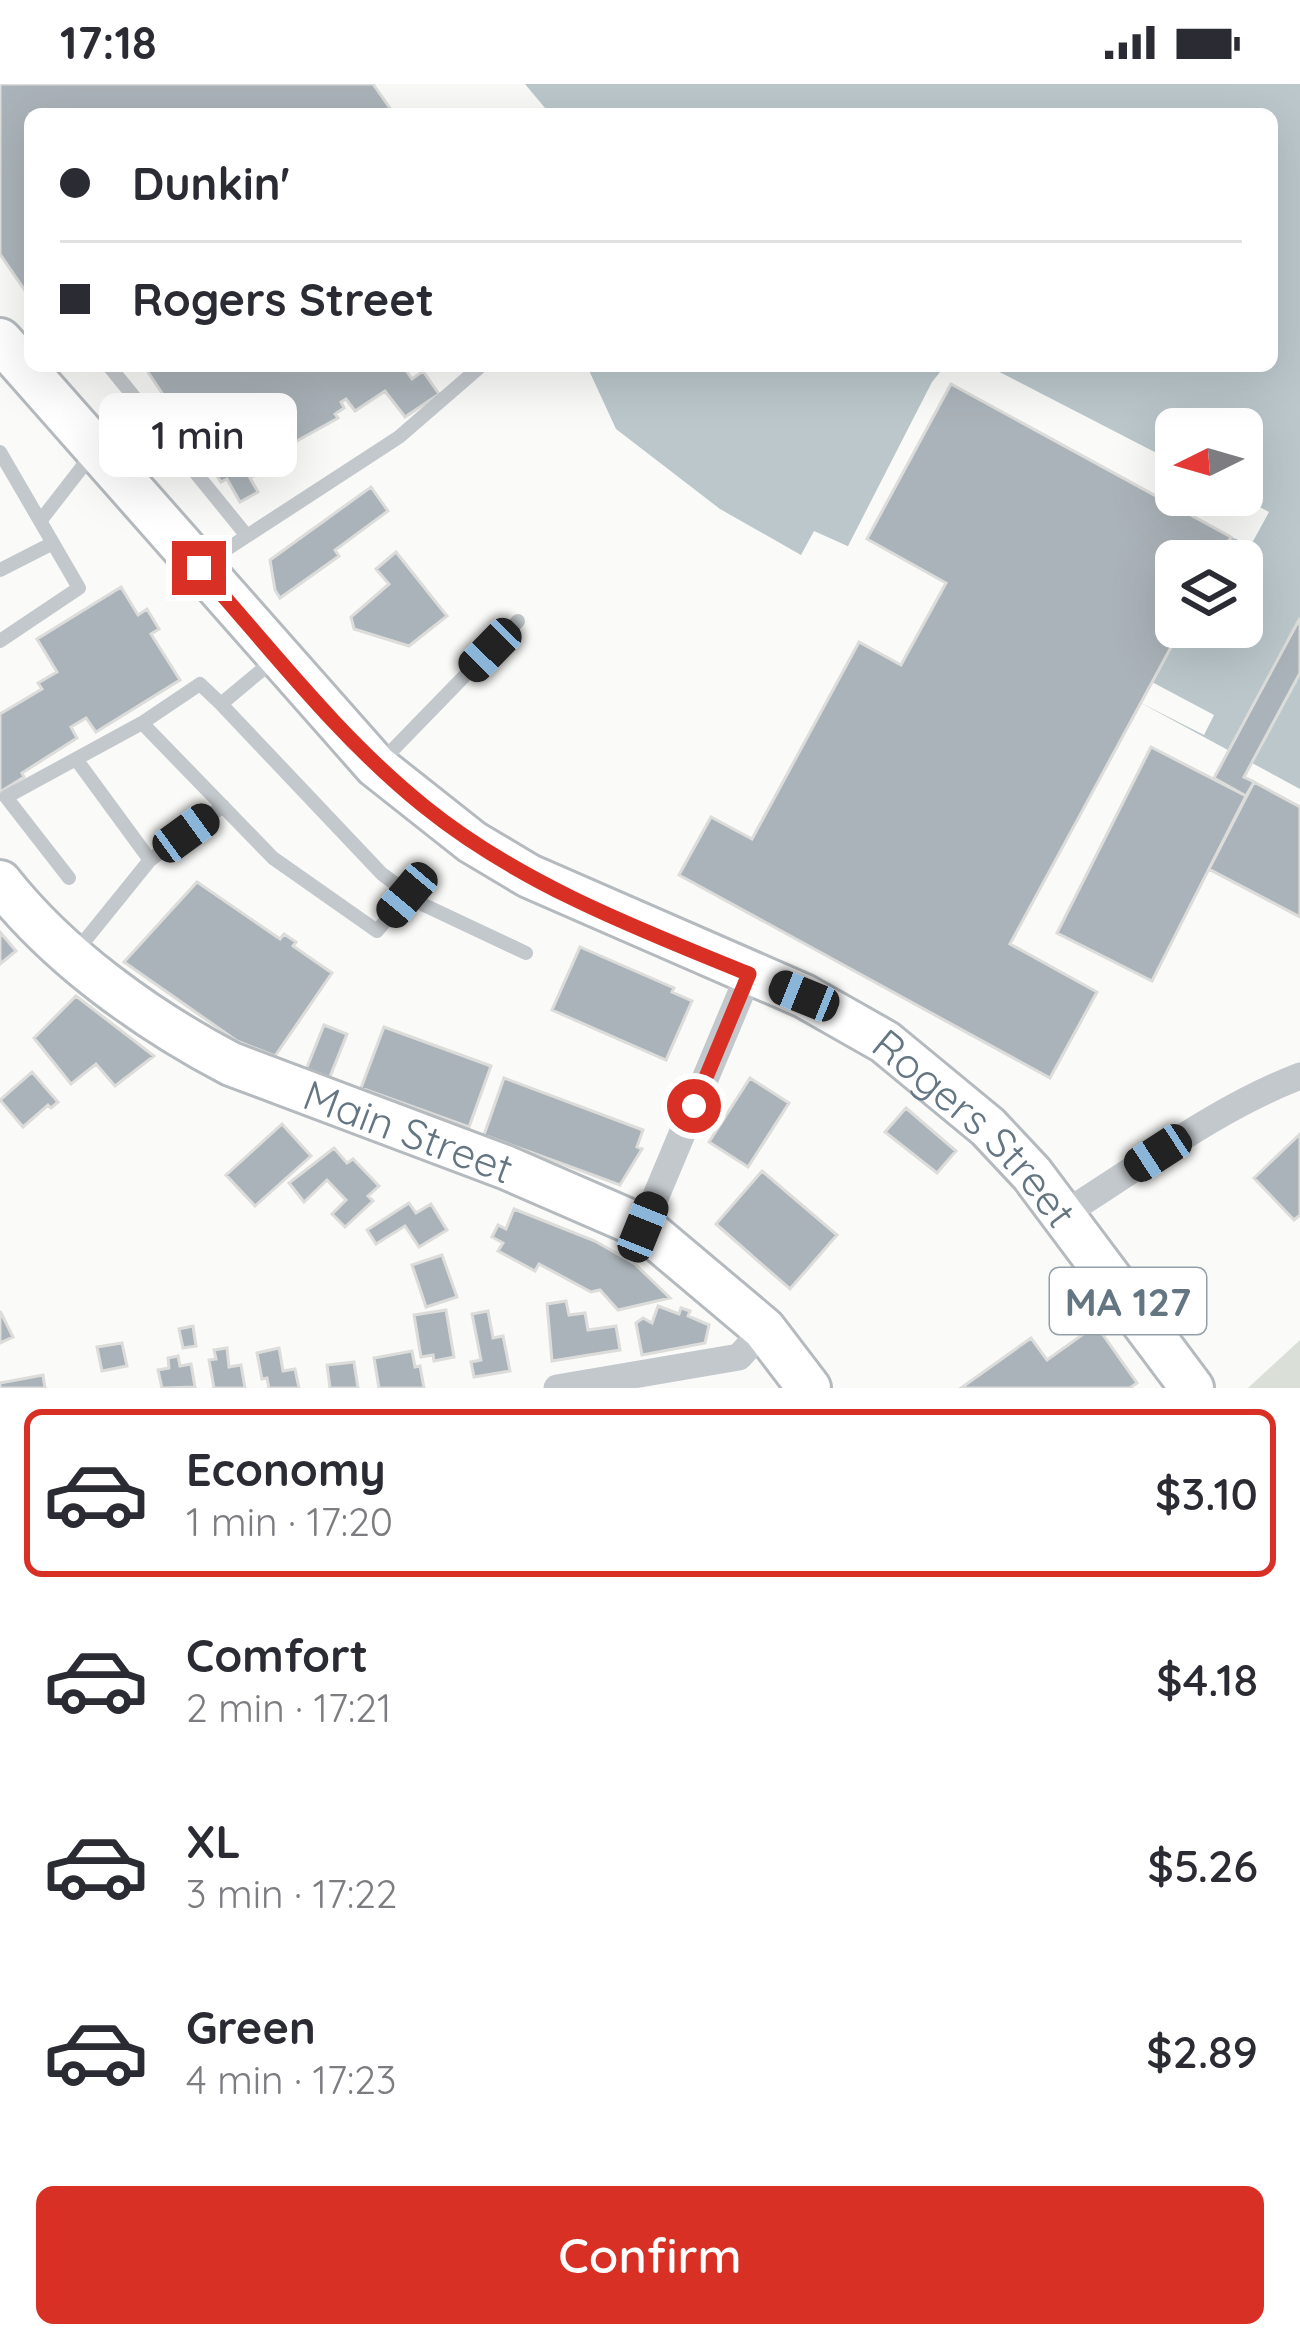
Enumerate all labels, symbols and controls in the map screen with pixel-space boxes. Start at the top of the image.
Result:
text: 17:18 [60,14,157,70]
text: Dunkin' [132,155,290,211]
text: Rogers Street [132,271,434,327]
callout: 1 min [100,394,298,478]
north arrow [1155,408,1263,516]
map controls [1155,408,1263,648]
text: 1 min [151,410,245,459]
button: layers [1155,540,1263,648]
route end [172,541,226,595]
car [452,612,528,688]
car [146,797,226,869]
car [370,856,444,934]
car [764,966,844,1026]
street label: Rogers Street [862,1017,1089,1237]
street label: Main Street [297,1067,521,1194]
route start [667,1079,721,1133]
car [1118,1118,1198,1188]
car [613,1187,673,1267]
road number: MA 127 [1050,1268,1206,1334]
icon: car [42,1439,150,1547]
text: Economy [186,1441,386,1497]
text: $3.10 [1155,1465,1258,1521]
text: 1 min · 17:20 [186,1497,393,1546]
icon: car [42,1625,150,1733]
text: Comfort [186,1627,368,1683]
text: $4.18 [1156,1651,1258,1707]
text: 2 min · 17:21 [186,1683,391,1732]
icon: car [42,1811,150,1919]
text: XL [186,1813,241,1869]
text: $5.26 [1148,1837,1258,1893]
text: 3 min · 17:22 [186,1869,397,1918]
icon: car [42,1997,150,2105]
text: Green [186,1999,316,2055]
text: $2.89 [1146,2023,1258,2079]
text: 4 min · 17:23 [186,2055,396,2104]
button: Confirm [36,2186,1264,2324]

